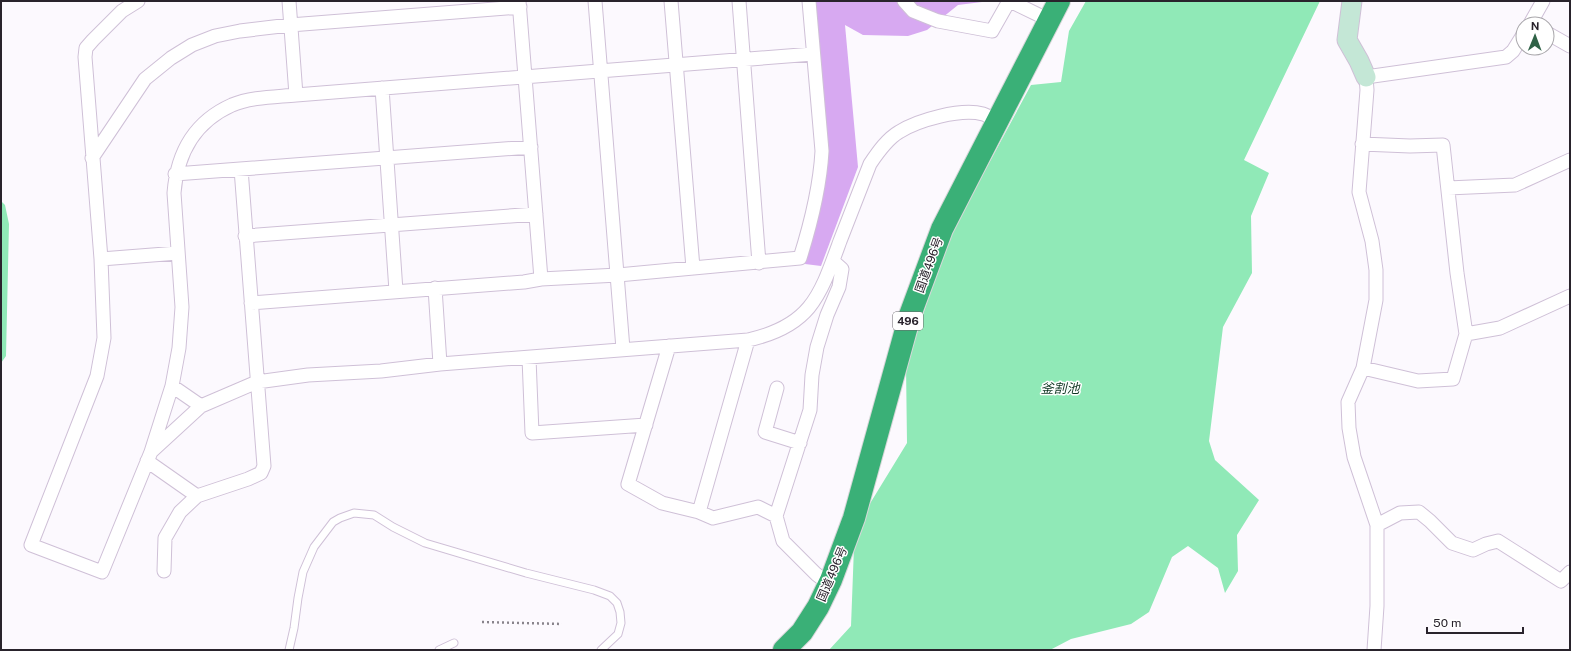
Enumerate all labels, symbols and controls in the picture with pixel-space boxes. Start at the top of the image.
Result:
north arrow [1515,16,1555,56]
text: N [1531,20,1540,32]
street label: 国道496号 [912,235,946,295]
road number: 496 [893,312,923,330]
water label: 釜割池 [1040,381,1081,396]
street label: 国道496号 [814,544,850,604]
scale bar [1427,609,1523,635]
text: 50 m [1433,616,1461,630]

